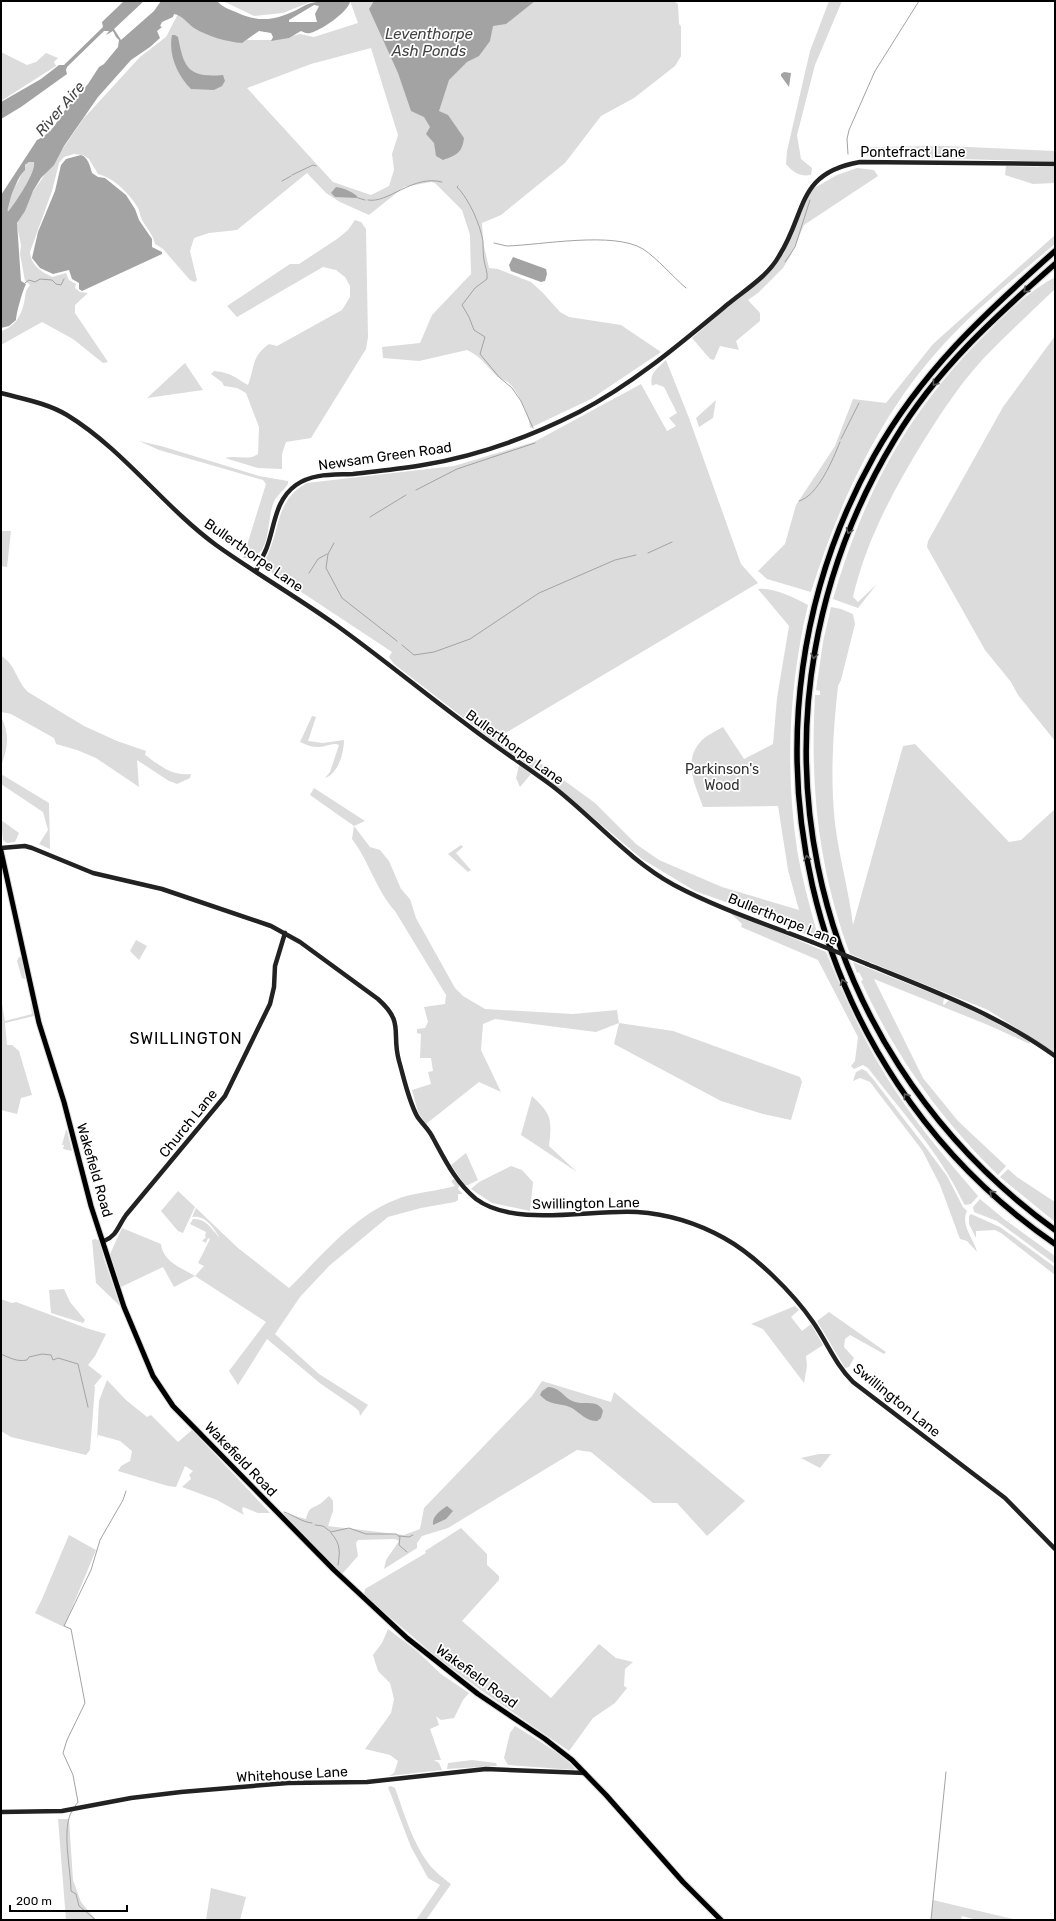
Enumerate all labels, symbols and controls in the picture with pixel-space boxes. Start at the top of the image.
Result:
water label: Leventhorpe Ash Ponds [385,25,474,60]
water label: River Aire [31,78,89,140]
street label: Pontefract Lane [860,144,966,161]
one-way arrow [1023,285,1030,292]
one-way arrow [932,378,939,385]
street label: Newsam Green Road [317,439,453,474]
street label: Bullerthorpe Lane [201,515,306,596]
one-way arrow [845,527,853,534]
one-way arrow [810,653,819,659]
street label: Bullerthorpe Lane [463,706,567,789]
park label: Parkinson's Wood [685,761,759,794]
one-way arrow [803,855,812,861]
street label: Bullerthorpe Lane [726,890,840,949]
one-way arrow [840,979,848,986]
district label: SWILLINGTON [129,1029,243,1048]
street label: Church Lane [156,1086,221,1161]
one-way arrow [904,1093,911,1100]
street label: Wakefield Road [73,1121,116,1219]
one-way arrow [989,1191,997,1198]
street label: Swillington Lane [532,1194,640,1213]
street label: Swillington Lane [849,1360,944,1441]
street label: Wakefield Road [201,1418,280,1500]
street label: Wakefield Road [432,1641,521,1712]
street label: Whitehouse Lane [236,1763,348,1786]
scale bar [10,1887,127,1913]
text: 200 m [16,1894,52,1908]

